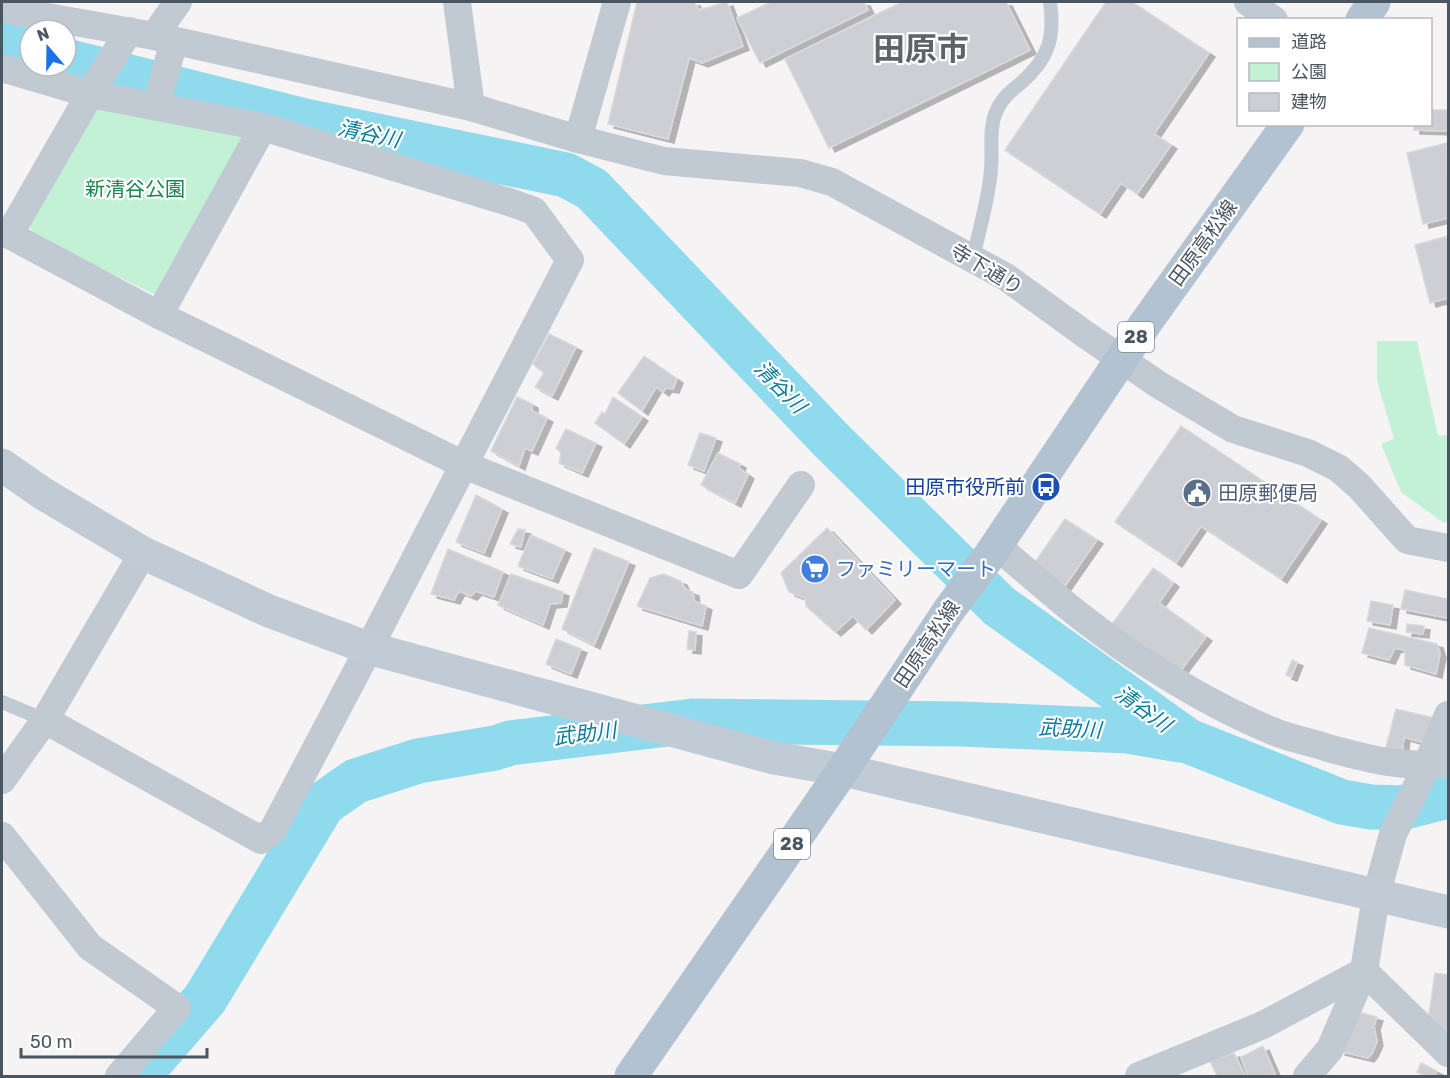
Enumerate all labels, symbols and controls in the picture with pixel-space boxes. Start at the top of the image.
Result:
north arrow [18,18,78,78]
legend [1237,18,1432,126]
text: N [34,23,52,45]
district label: 田原市 [873,30,969,68]
text: 道路 [1291,31,1327,53]
text: 公園 [1291,61,1327,83]
text: 建物 [1291,91,1327,113]
water label: 清谷川 [336,115,404,153]
park label: 新清谷公園 [85,177,185,201]
street label: 田原高松線 [1164,195,1242,291]
street label: 寺下通り [947,238,1027,300]
road number: 28 [1118,322,1154,352]
water label: 清谷川 [749,355,813,419]
bus stop icon: 田原市役所前 [1030,471,1062,503]
place label: 田原市役所前 [905,475,1025,499]
public building icon: 田原郵便局 [1181,477,1213,509]
place label: 田原郵便局 [1218,481,1318,505]
supermarket icon: ファミリーマート [799,553,831,585]
place label: ファミリーマート [836,557,996,581]
street label: 田原高松線 [889,596,965,692]
water label: 清谷川 [1110,680,1178,738]
water label: 武助川 [1038,714,1104,743]
water label: 武助川 [552,717,620,750]
road number: 28 [774,829,810,859]
scale bar [21,1021,207,1059]
text: 50 m [30,1031,73,1053]

